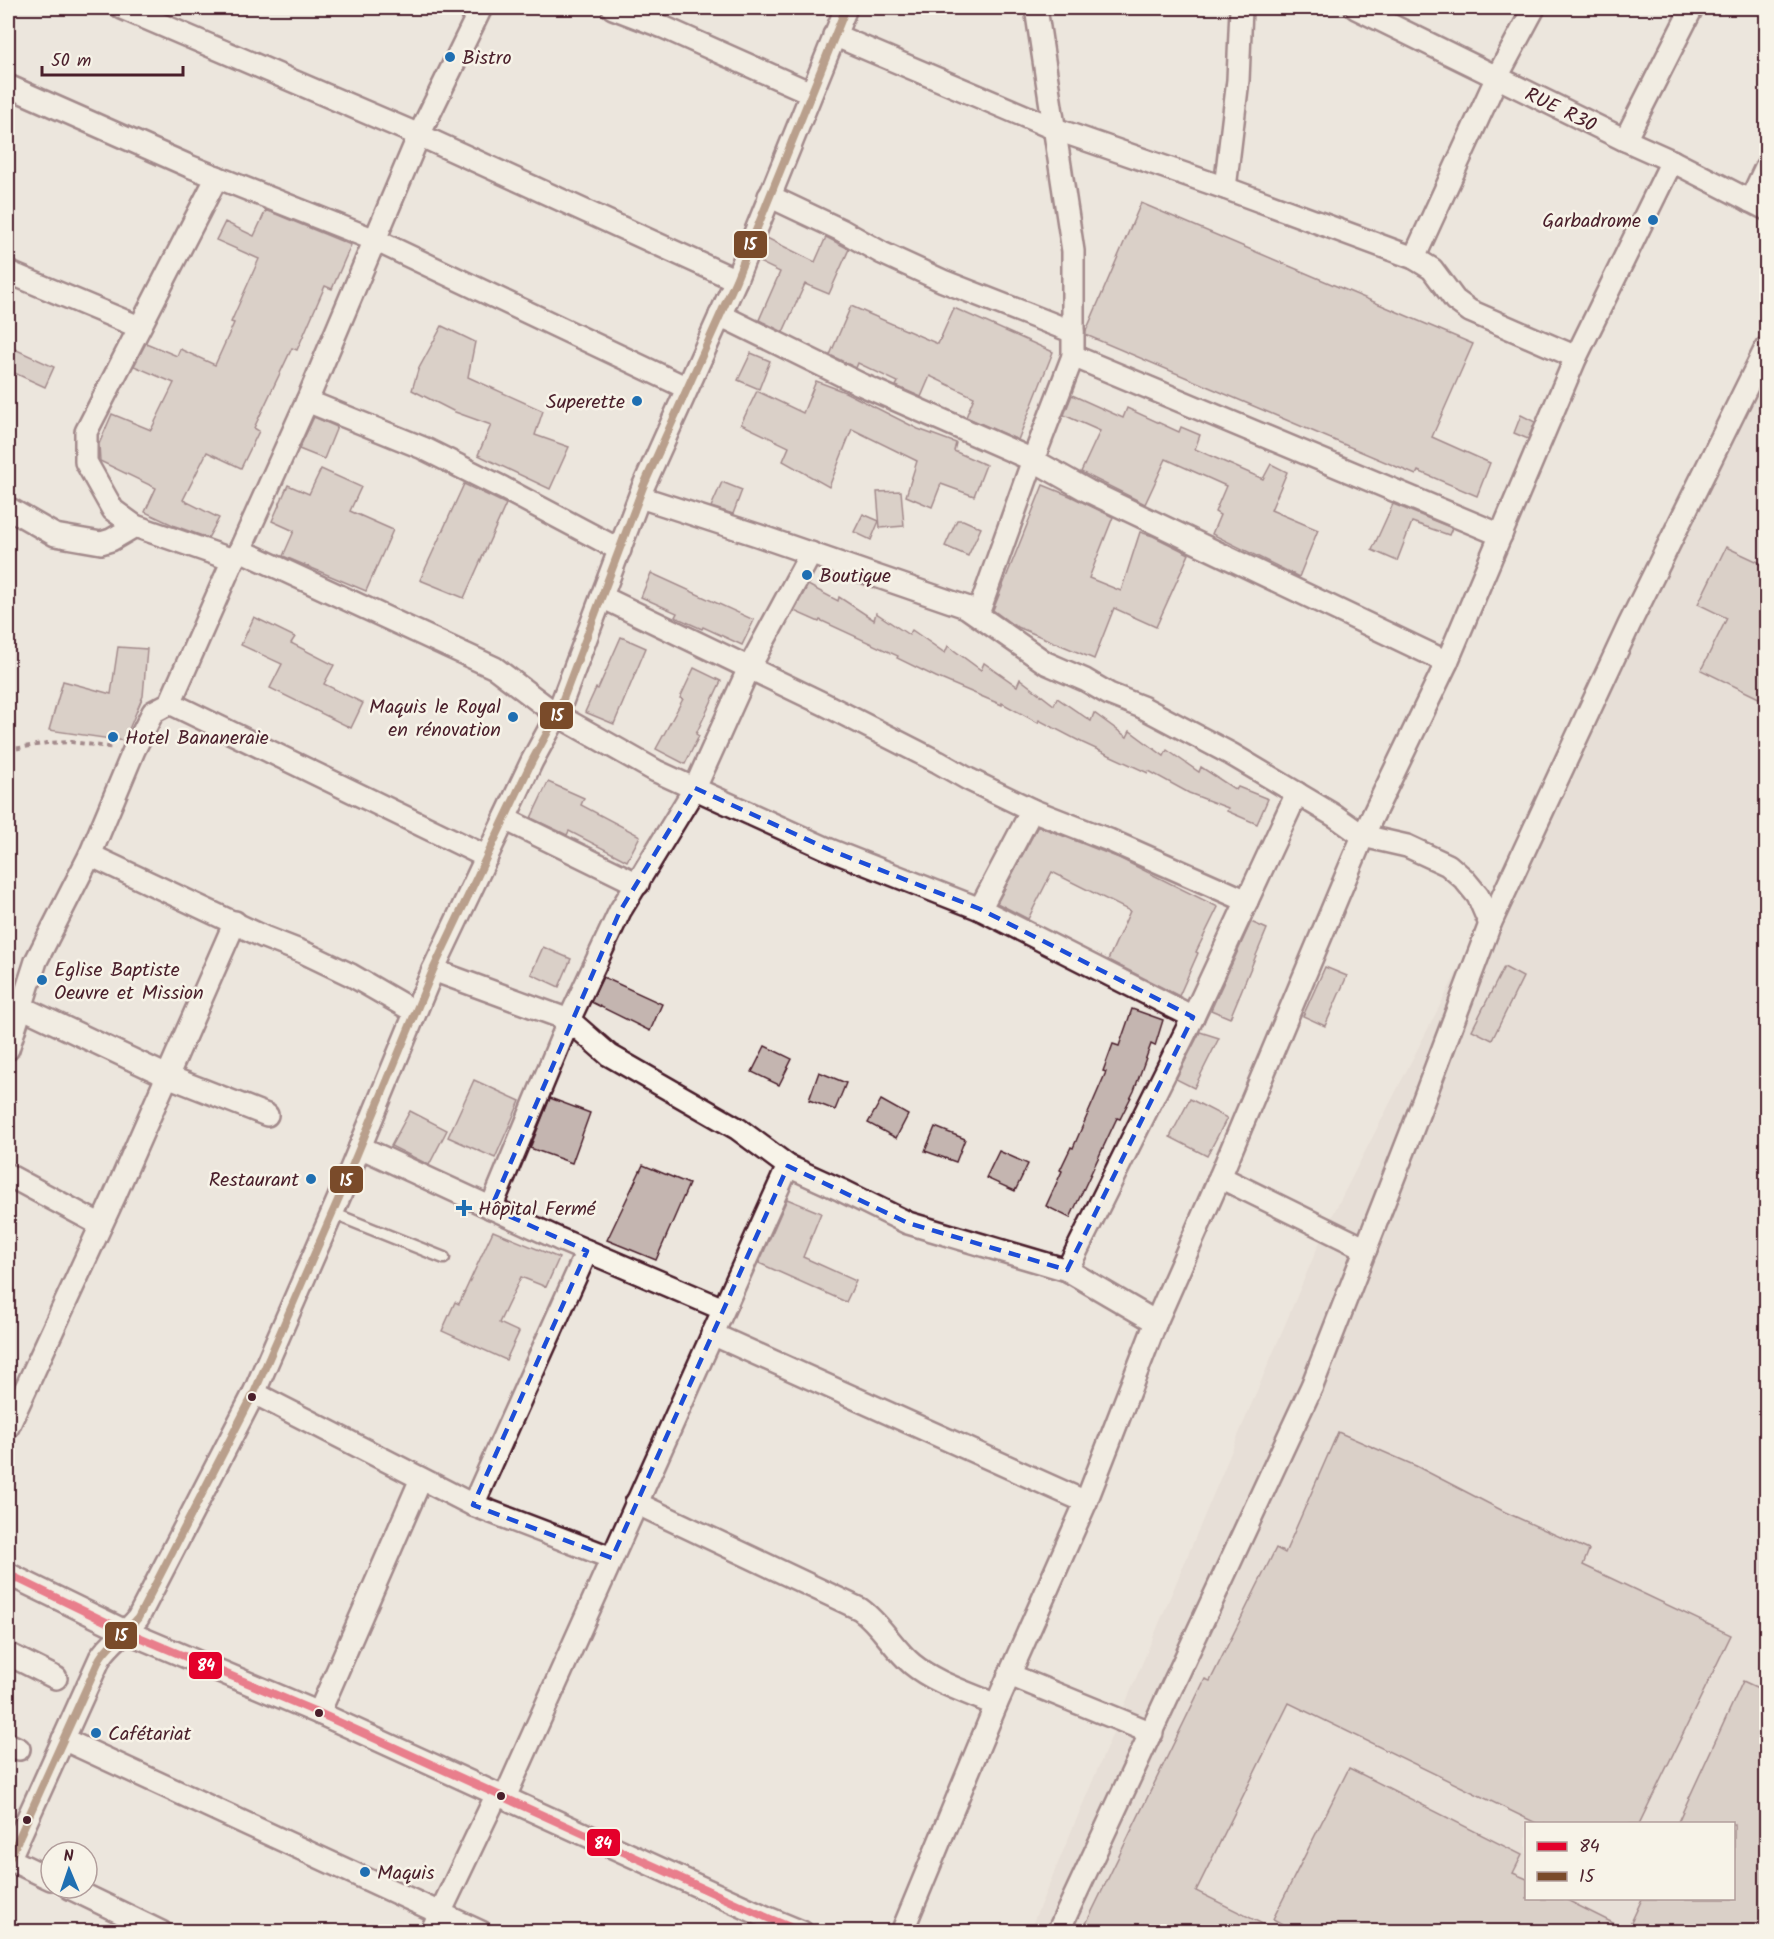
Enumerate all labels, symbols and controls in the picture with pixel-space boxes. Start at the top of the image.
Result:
scale bar [42,39,183,77]
place label: Bistro [462,43,511,75]
text: 50 m [51,47,91,76]
marker: Bistro [443,50,457,64]
street label: RUE R30 [1519,80,1602,142]
place label: Garbadrome [1542,206,1641,238]
marker: Garbadrome [1646,213,1660,227]
line badge: 15 [733,230,768,259]
text: 15 [744,233,758,258]
place label: Superette [546,387,625,419]
marker: Superette [630,394,644,408]
place label: Boutique [819,561,891,593]
marker: Boutique [800,568,814,582]
place label: Maquis le Royal en rénovation [369,692,501,747]
line badge: 15 [539,701,574,730]
text: 15 [551,704,565,729]
marker: Maquis le Royal en rénovation [506,710,520,724]
place label: Hotel Bananeraie [125,723,269,755]
marker: Hotel Bananeraie [106,730,120,744]
place label: Eglise Baptiste Oeuvre et Mission [54,955,204,1010]
marker: Eglise Baptiste Oeuvre et Mission [35,973,49,987]
place label: Restaurant [209,1165,299,1197]
line badge: 15 [329,1165,364,1194]
text: 15 [340,1169,354,1194]
marker: Restaurant [304,1172,318,1186]
place label: Hôpital Fermé [478,1194,597,1226]
marker: Hôpital Fermé [455,1199,473,1217]
unlabelled marker [246,1391,258,1403]
line badge: 15 [104,1621,138,1650]
text: 15 [115,1624,129,1649]
line badge: 84 [188,1651,223,1680]
text: 84 [197,1654,215,1679]
unlabelled marker [313,1707,325,1719]
place label: Cafétariat [108,1719,192,1751]
marker: Cafétariat [89,1726,103,1740]
unlabelled marker [495,1790,507,1802]
unlabelled marker [21,1814,33,1826]
legend [1525,1822,1735,1900]
line badge: 84 [586,1828,621,1857]
text: 84 [594,1832,612,1857]
text: 84 [1579,1833,1600,1862]
north arrow [39,1840,99,1900]
text: N [63,1844,74,1869]
place label: Maquis [377,1858,435,1890]
text: 15 [1579,1863,1596,1892]
marker: Maquis [358,1865,372,1879]

